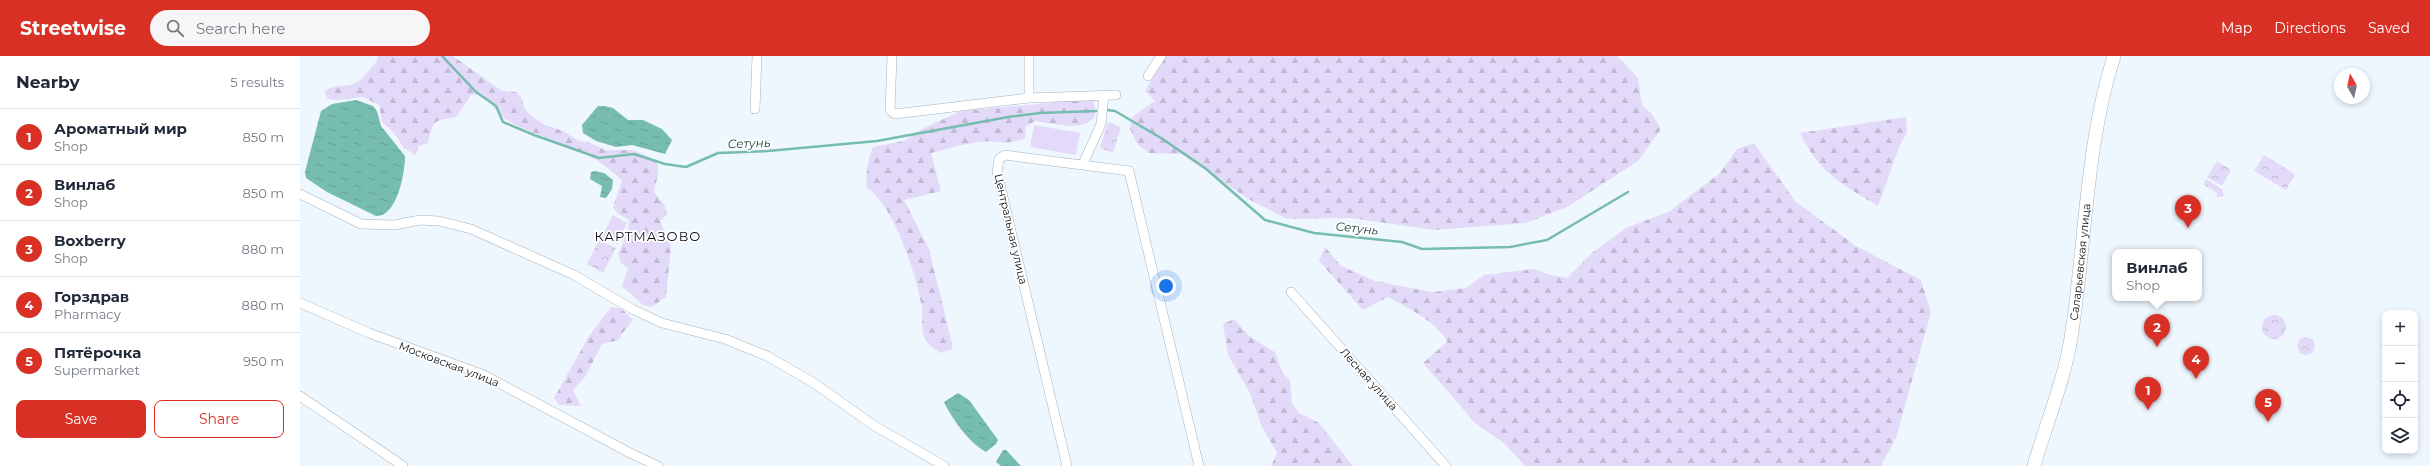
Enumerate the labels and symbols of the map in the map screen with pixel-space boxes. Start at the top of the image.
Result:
north arrow [2334,68,2370,104]
water label: Сетунь [727,135,771,151]
street label: Центральная улица [991,172,1031,286]
pin: 3 [2175,195,2201,228]
street label: Саларьевская улица [2067,203,2093,321]
water label: Сетунь [1335,218,1379,238]
district label: КАРТМАЗОВО [595,228,701,244]
your location [1156,276,1176,296]
pin: 2 [2144,314,2170,347]
street label: Московская улица [397,338,501,390]
street label: Лесная улица [1337,345,1401,413]
pin: 4 [2183,346,2209,379]
pin: 1 [2135,377,2161,410]
pin: 5 [2255,389,2281,422]

